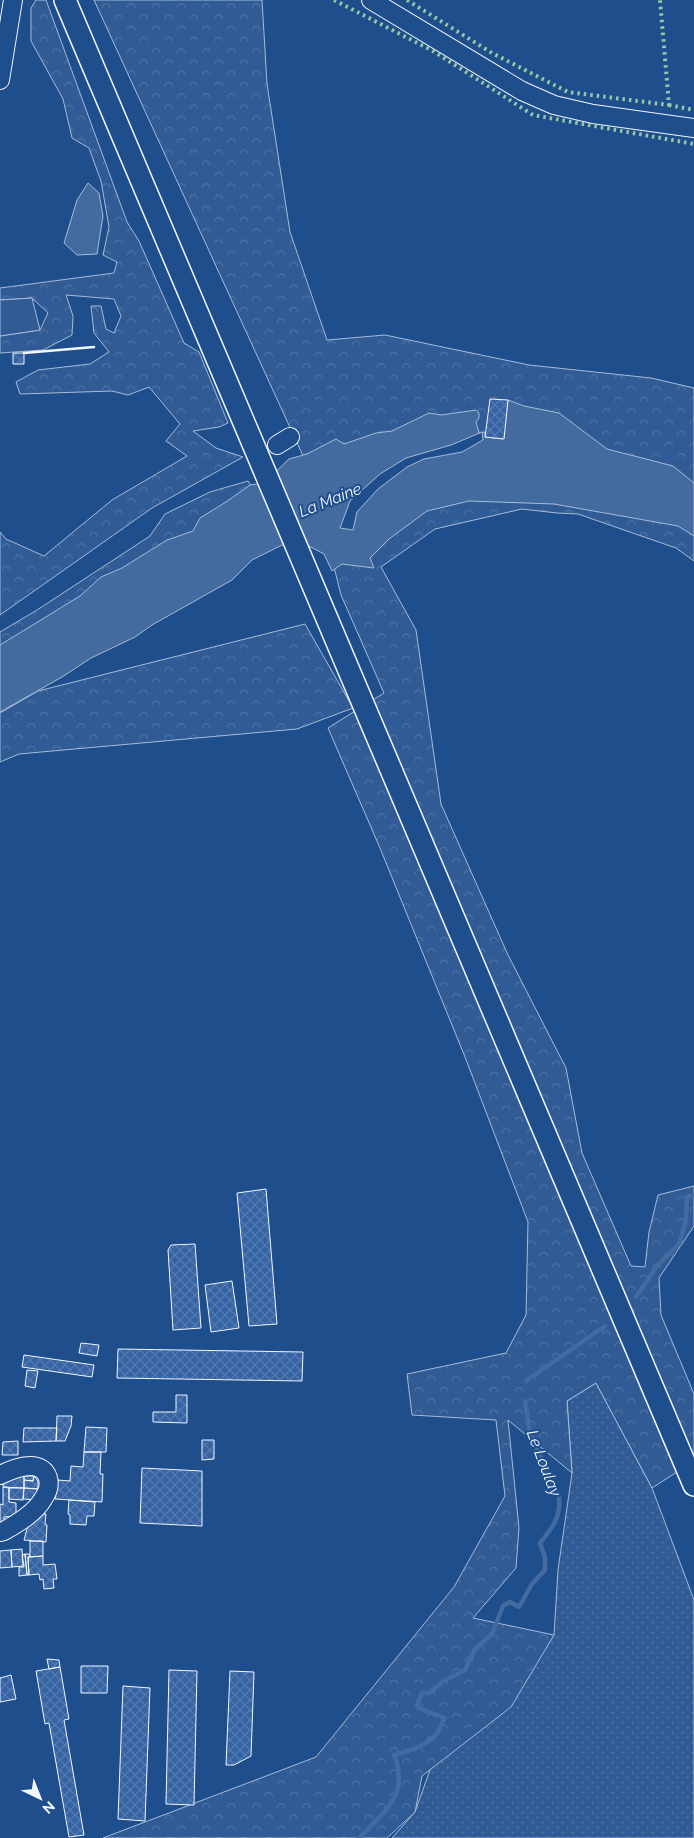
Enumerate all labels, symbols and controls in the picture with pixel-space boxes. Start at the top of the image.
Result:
water label: La Maine [296,479,365,521]
water label: Le Loulay [523,1427,566,1500]
north arrow [15,1773,65,1823]
text: N [40,1798,58,1817]

